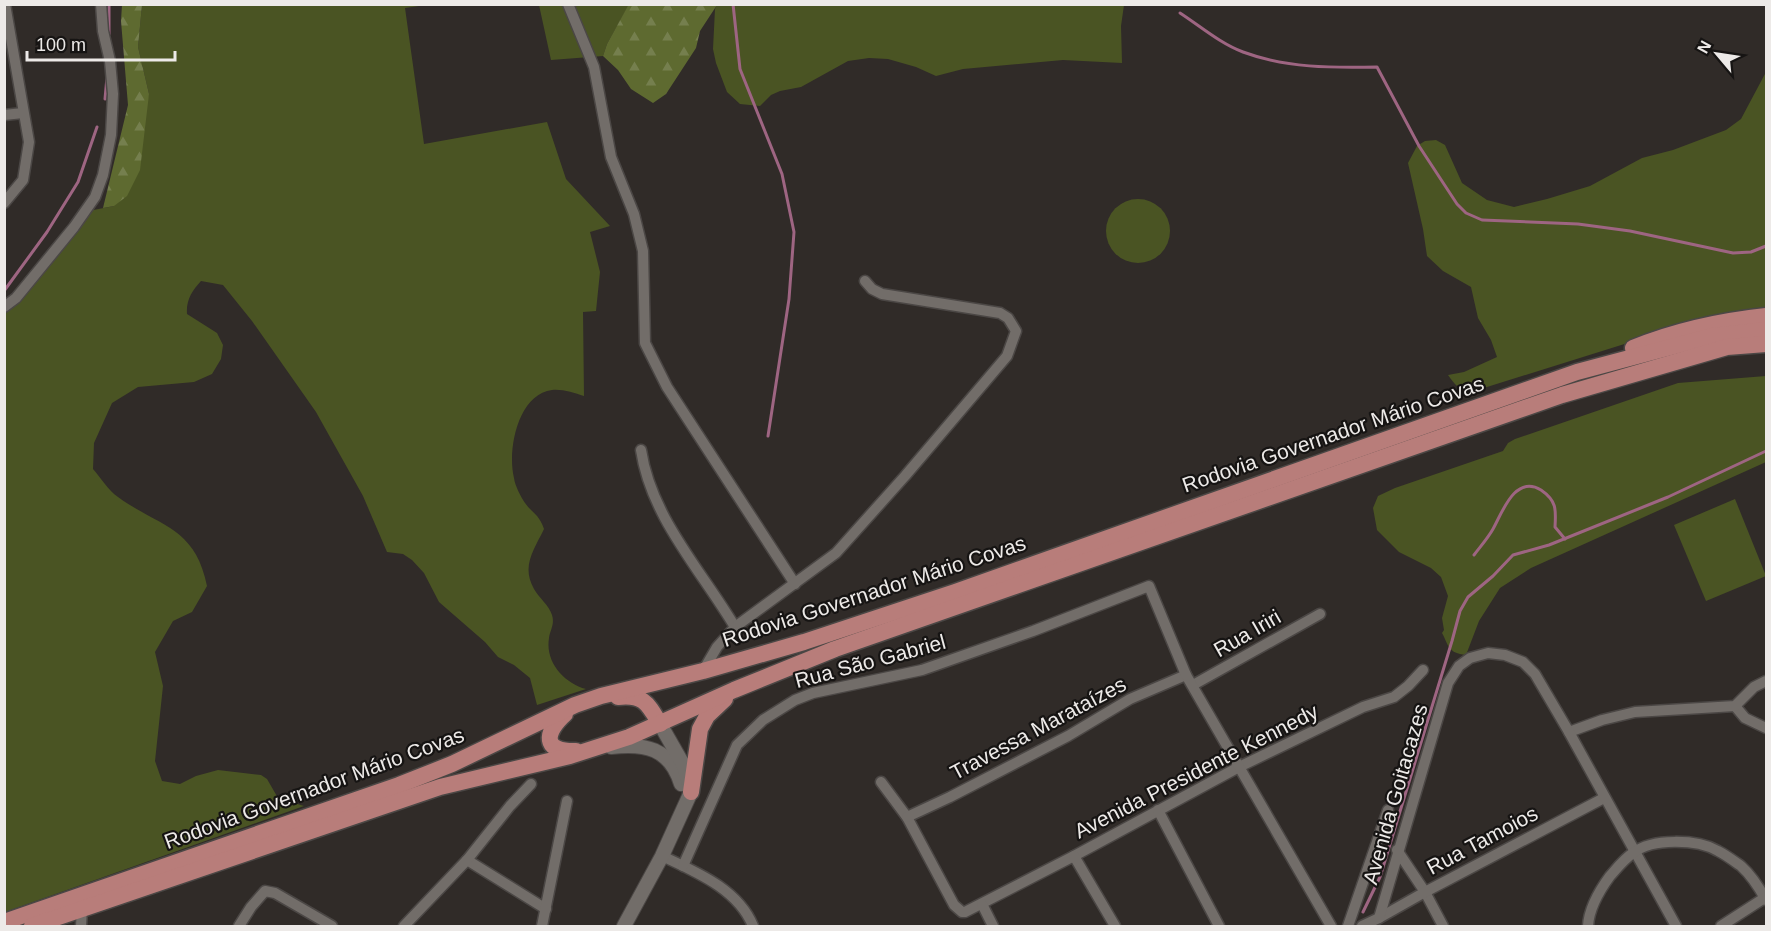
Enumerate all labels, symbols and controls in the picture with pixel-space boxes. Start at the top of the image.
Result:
scale bar [27,24,176,62]
north arrow [1687,24,1747,84]
text: 100 m [36,35,86,55]
text: N [1694,38,1715,56]
street label: Rodovia Governador Mário Covas [1179,371,1487,497]
street label: Rodovia Governador Mário Covas [719,531,1029,651]
street label: Rua Iriri [1209,605,1285,661]
street label: Rua São Gabriel [792,630,948,692]
street label: Travessa Marataízes [946,672,1130,784]
street label: Avenida Presidente Kennedy [1070,699,1322,843]
street label: Avenida Goitacazes [1358,701,1432,887]
street label: Rodovia Governador Mário Covas [161,723,467,853]
street label: Rua Tamoios [1423,801,1541,879]

